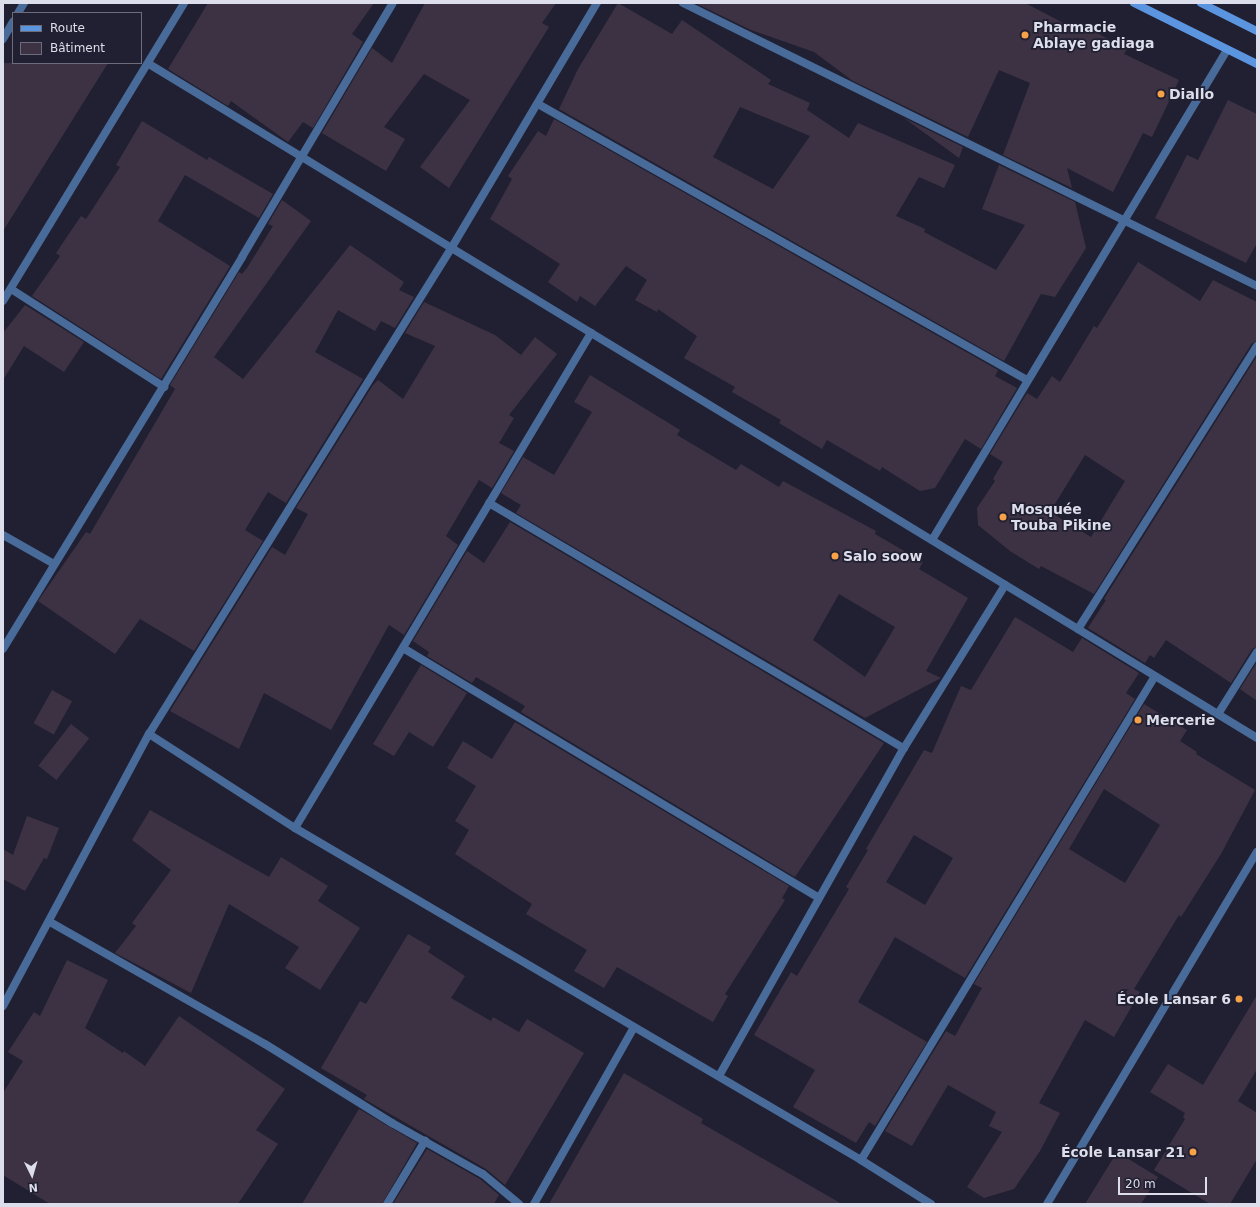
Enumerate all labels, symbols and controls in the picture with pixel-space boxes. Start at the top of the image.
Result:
legend [12,12,142,64]
place label: Pharmacie Ablaye gadiaga [1033,19,1154,52]
text: Route [50,21,85,35]
marker: Pharmacie Ablaye gadiaga [1020,30,1030,40]
text: Bâtiment [50,41,105,55]
place label: Diallo [1169,86,1214,102]
marker: Diallo [1156,89,1166,99]
place label: Mosquée Touba Pikine [1011,501,1111,534]
marker: Mosquée Touba Pikine [998,512,1008,522]
place label: Salo soow [843,548,922,564]
marker: Salo soow [830,551,840,561]
place label: Mercerie [1146,712,1215,728]
marker: Mercerie [1133,715,1143,725]
place label: École Lansar 6 [1117,991,1231,1007]
marker: École Lansar 6 [1234,994,1244,1004]
place label: École Lansar 21 [1061,1144,1185,1160]
marker: École Lansar 21 [1188,1147,1198,1157]
north arrow [12,1155,52,1195]
scale bar [1120,1169,1209,1195]
text: 20 m [1125,1177,1156,1191]
text: N [28,1181,38,1194]

